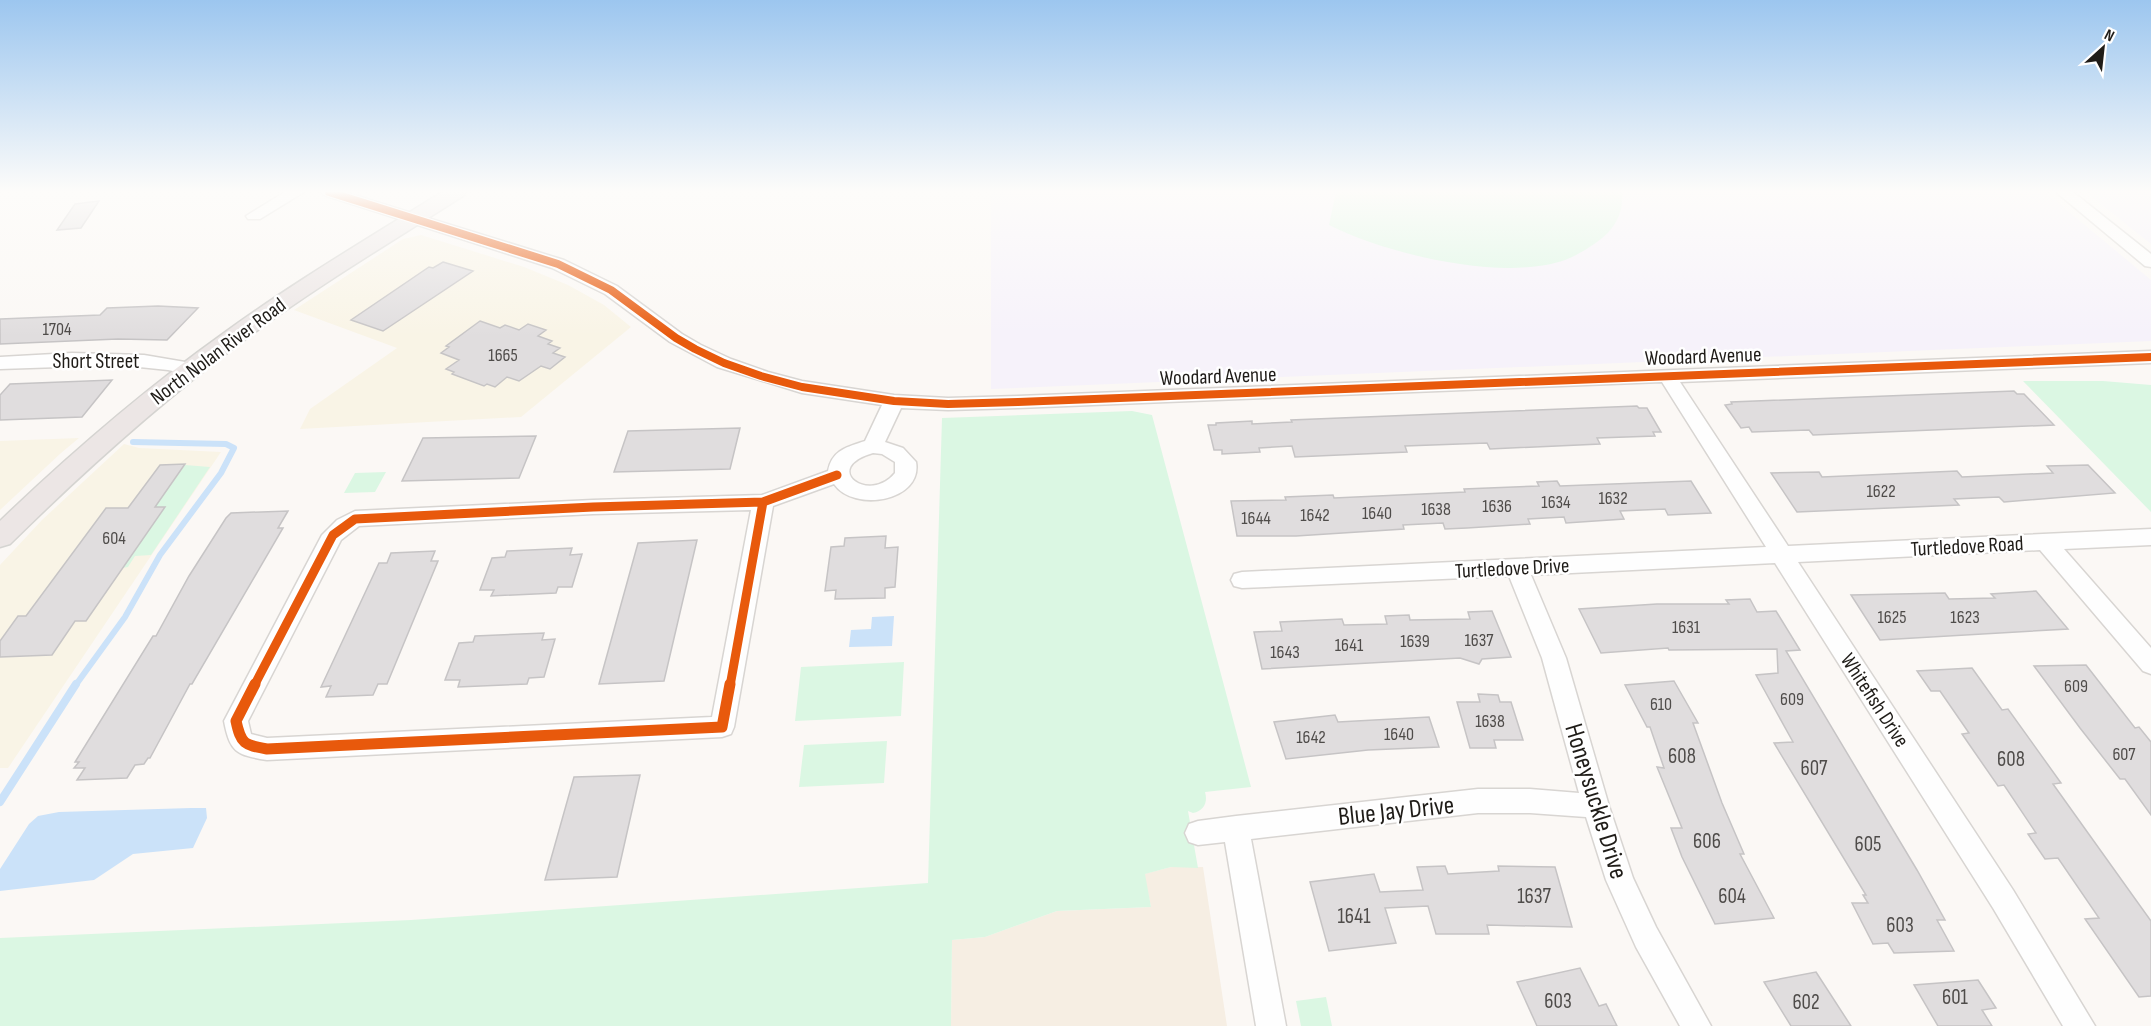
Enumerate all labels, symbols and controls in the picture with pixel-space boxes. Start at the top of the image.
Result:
north arrow [2073,18,2133,78]
text: N [2101,26,2117,46]
street label: North Nolan River Road [146,293,291,410]
house number: 1704 [43,319,72,340]
street label: Woodard Avenue [1644,342,1762,371]
house number: 1665 [488,345,518,366]
street label: Short Street [52,349,140,374]
street label: Woodard Avenue [1159,362,1277,391]
house number: 1622 [1866,481,1896,502]
house number: 1632 [1598,488,1628,509]
house number: 1634 [1541,492,1571,513]
house number: 1636 [1482,496,1512,517]
house number: 1638 [1421,499,1451,520]
house number: 1640 [1362,503,1392,524]
house number: 1642 [1300,505,1330,526]
house number: 1644 [1241,508,1271,529]
house number: 604 [102,528,126,549]
street label: Turtledove Road [1910,531,2024,562]
street label: Turtledove Drive [1454,553,1570,584]
house number: 1625 [1878,607,1906,628]
house number: 1623 [1950,607,1980,628]
house number: 1631 [1672,617,1701,638]
house number: 1637 [1465,630,1494,651]
house number: 1639 [1400,631,1430,652]
house number: 1641 [1335,635,1364,656]
house number: 1643 [1270,642,1300,663]
street label: Whitefish Drive [1835,649,1914,752]
house number: 609 [2064,676,2088,697]
house number: 609 [1780,689,1804,710]
house number: 610 [1650,694,1672,715]
house number: 1638 [1475,711,1505,732]
street label: Honeysuckle Drive [1557,720,1634,883]
house number: 1640 [1384,724,1414,745]
house number: 1642 [1296,727,1326,748]
house number: 608 [1668,744,1696,769]
house number: 607 [2112,744,2136,765]
house number: 608 [1997,747,2025,772]
house number: 607 [1801,756,1828,781]
street label: Blue Jay Drive [1337,790,1456,833]
house number: 606 [1693,829,1721,854]
house number: 605 [1855,832,1882,857]
house number: 1637 [1517,884,1551,909]
house number: 604 [1718,884,1746,909]
house number: 1641 [1337,904,1371,929]
house number: 603 [1886,913,1914,938]
house number: 601 [1942,985,1969,1010]
house number: 603 [1544,989,1572,1014]
house number: 602 [1792,990,1820,1015]

